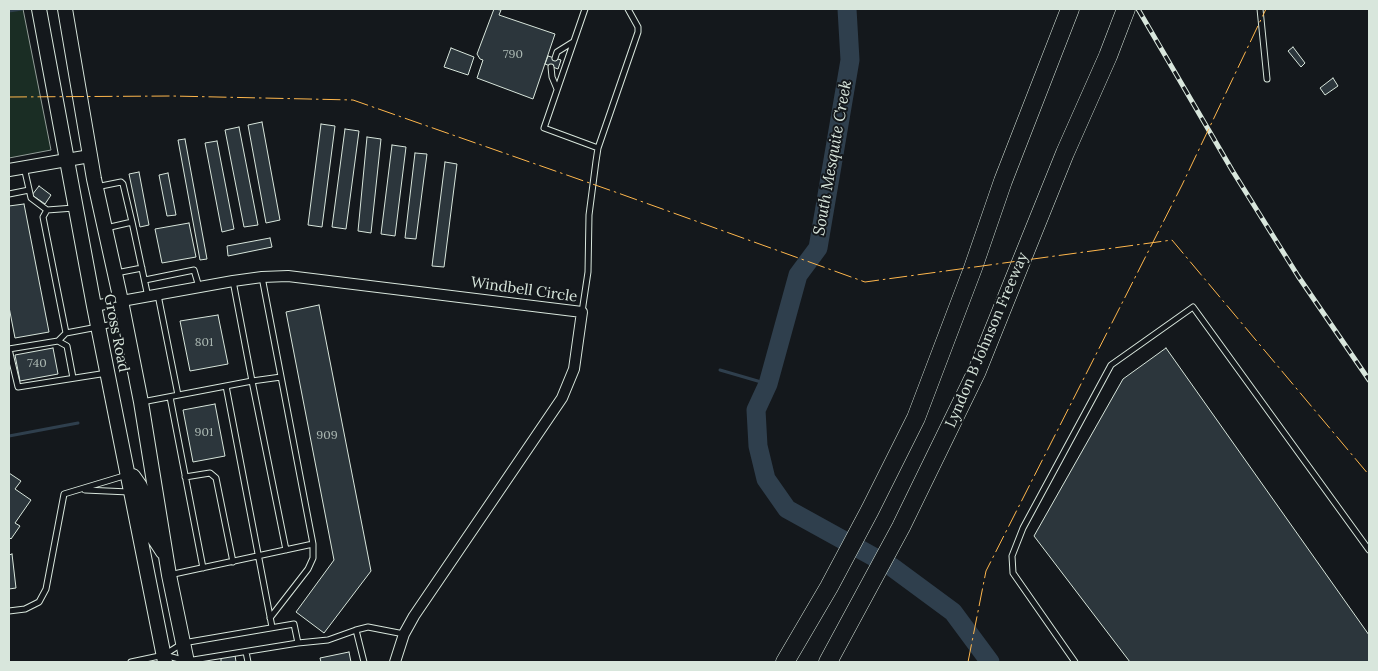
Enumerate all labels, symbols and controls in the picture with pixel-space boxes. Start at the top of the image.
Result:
house number: 790 [503,48,523,62]
water label: South Mesquite Creek [810,79,856,237]
street label: Lyndon B Johnson Freeway [942,250,1032,430]
street label: Windbell Circle [470,274,578,306]
street label: Gross Road [100,292,132,374]
house number: 801 [195,336,213,350]
house number: 740 [27,357,47,371]
house number: 901 [195,426,213,440]
house number: 909 [316,429,338,443]

